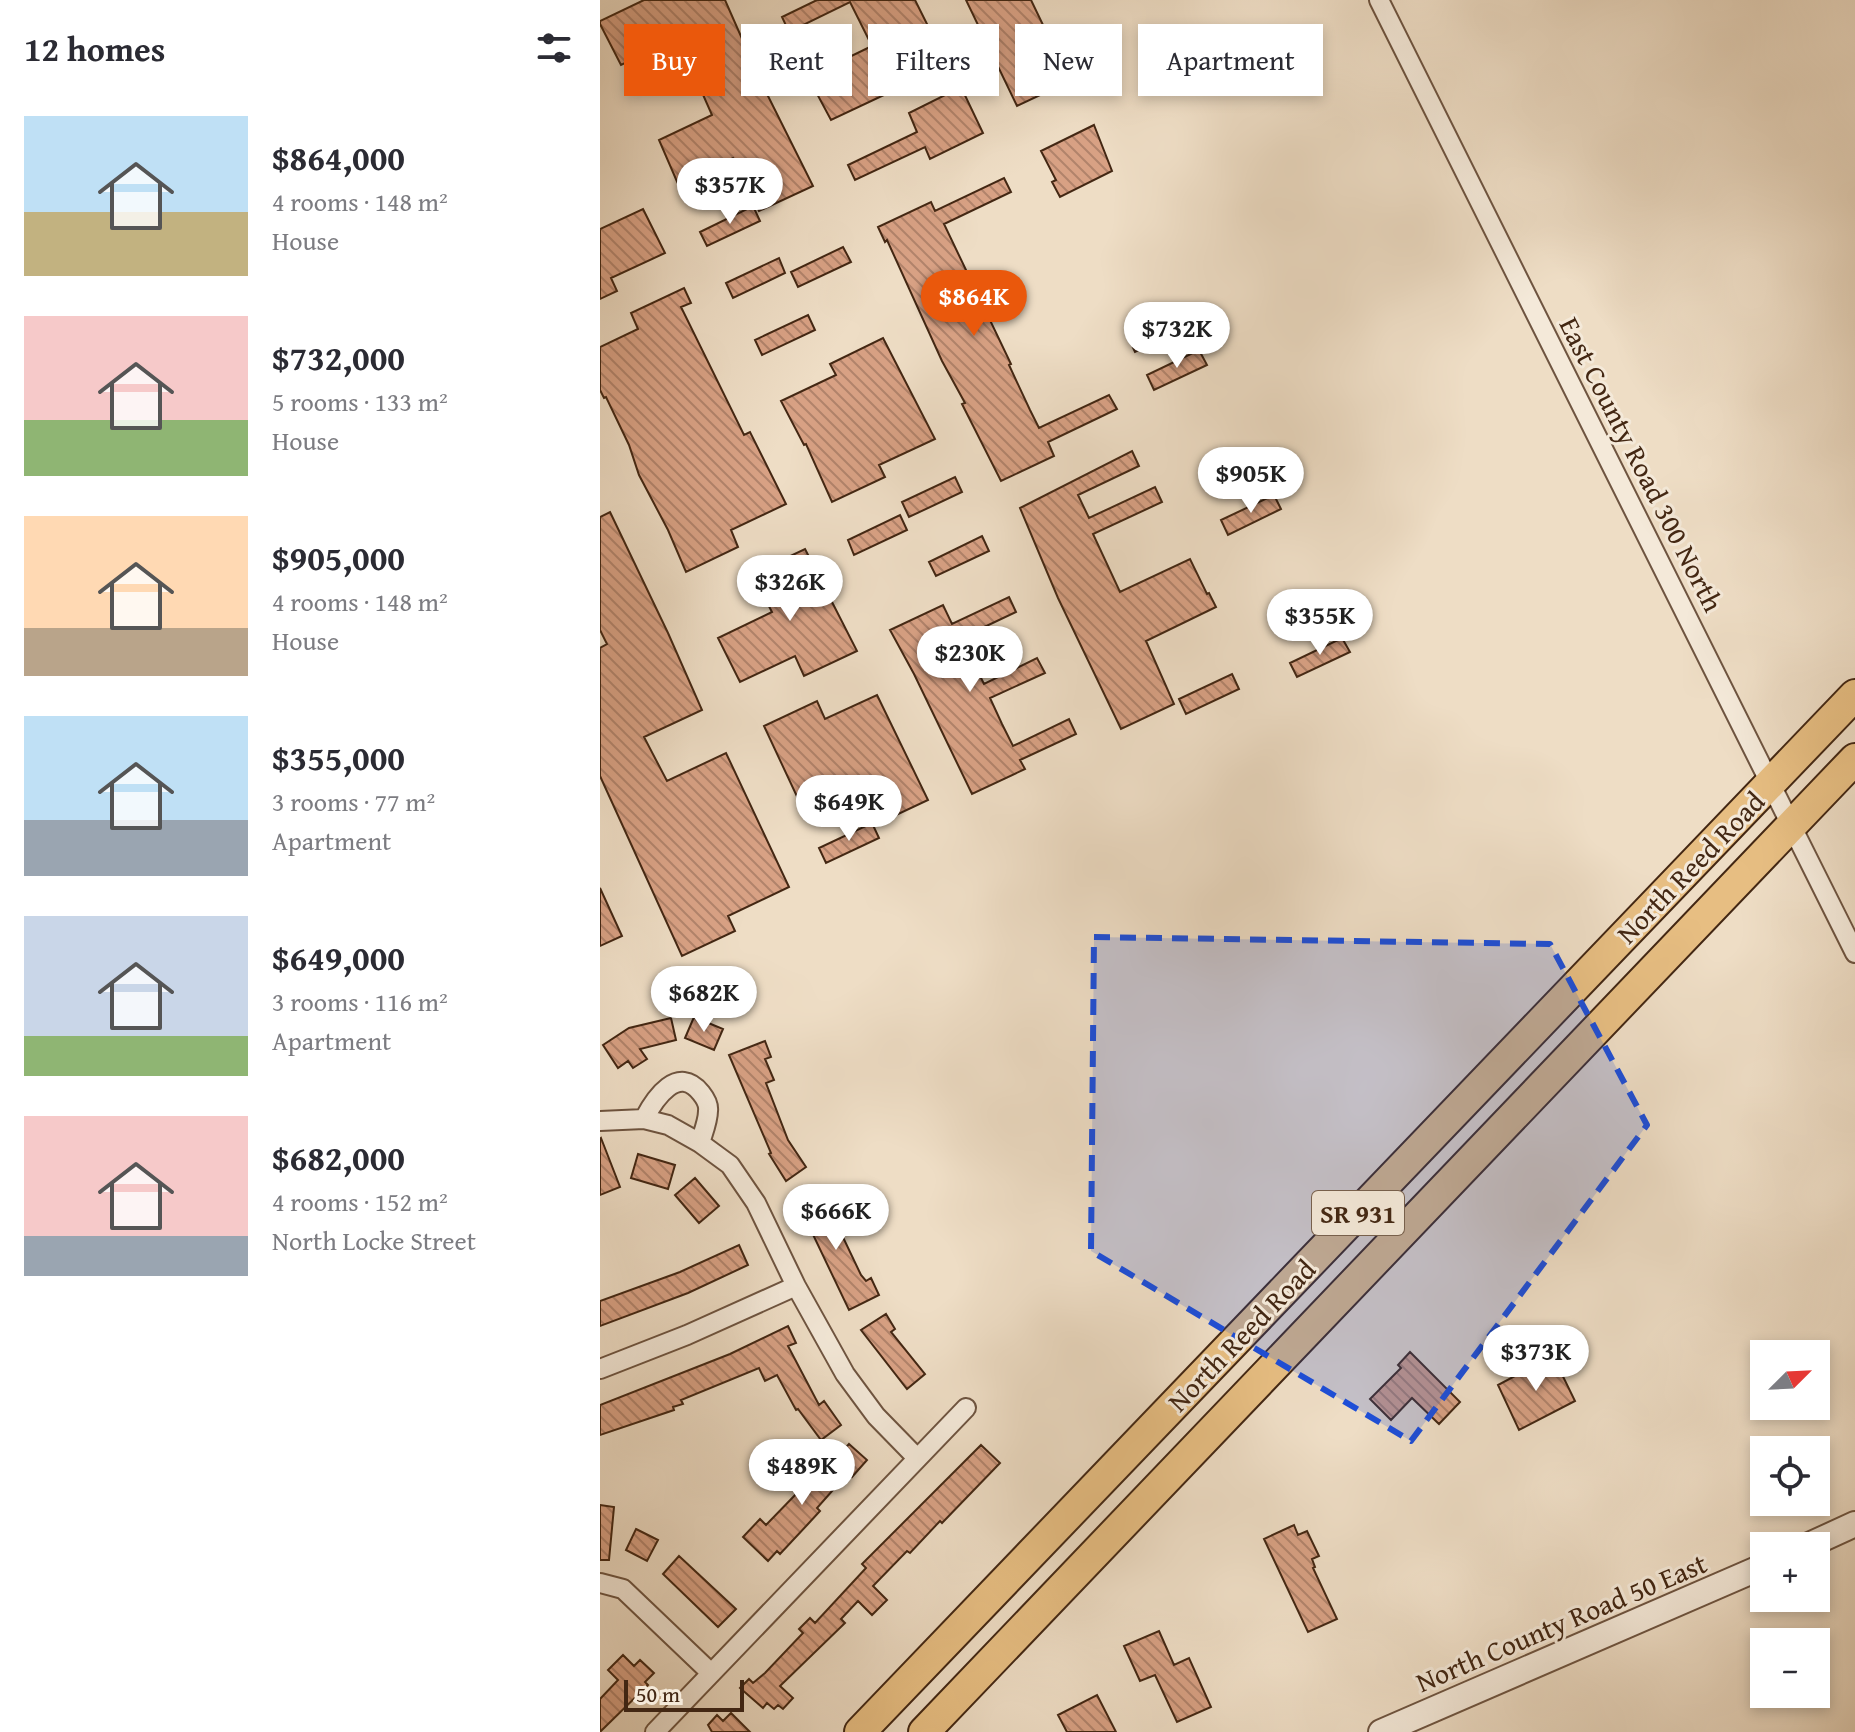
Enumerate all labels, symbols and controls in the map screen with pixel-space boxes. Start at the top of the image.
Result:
text: 12 homes [24,24,165,73]
chip: Buy [624,24,725,96]
chip: Rent [741,24,852,96]
chip: Filters [868,24,999,96]
chip: New [1015,24,1122,96]
chip: Apartment [1138,24,1323,96]
icon: filters [532,26,576,70]
text: $864,000 [272,133,405,182]
icon: home [88,148,184,244]
pin: $357K [674,158,786,226]
text: $357K [695,164,765,203]
text: 4 rooms · 148 m² [272,182,448,221]
text: House [272,221,339,260]
pin: $864K [918,270,1030,338]
text: $864K [939,276,1009,315]
pin: $732K [1121,302,1233,370]
text: $732K [1142,308,1212,347]
street label: East County Road 300 North [1550,309,1734,619]
text: $732,000 [272,333,405,382]
icon: home [88,348,184,444]
text: 5 rooms · 133 m² [272,382,448,421]
text: House [272,421,339,460]
pin: $905K [1195,447,1307,515]
text: $905K [1216,453,1286,492]
text: $905,000 [272,533,405,582]
icon: home [88,548,184,644]
pin: $326K [734,555,846,623]
text: $326K [755,561,825,600]
text: 4 rooms · 148 m² [272,582,448,621]
pin: $355K [1264,589,1376,657]
text: $355K [1285,595,1355,634]
text: House [272,621,339,660]
pin: $230K [914,626,1026,694]
text: $230K [935,632,1005,671]
text: $355,000 [272,733,405,782]
icon: home [88,748,184,844]
pin: $649K [793,775,905,843]
text: $649K [814,781,884,820]
text: 3 rooms · 77 m² [272,782,435,821]
street label: North Reed Road [1606,782,1774,952]
text: Apartment [272,821,391,860]
text: $649,000 [272,933,405,982]
icon: home [88,948,184,1044]
pin: $682K [648,966,760,1034]
text: $682K [669,972,739,1011]
text: 3 rooms · 116 m² [272,982,448,1021]
text: Apartment [272,1021,391,1060]
text: $682,000 [272,1133,405,1182]
icon: home [88,1148,184,1244]
text: 4 rooms · 152 m² [272,1182,448,1221]
pin: $666K [780,1184,892,1252]
text: $666K [801,1190,871,1229]
road number: SR 931 [1312,1191,1404,1235]
text: North Locke Street [272,1221,476,1260]
street label: North Reed Road [1157,1250,1325,1420]
pin: $373K [1480,1325,1592,1393]
text: $373K [1501,1331,1571,1370]
north arrow [1750,1340,1830,1420]
map controls [1750,1340,1830,1708]
button: locate [1750,1436,1830,1516]
pin: $489K [746,1439,858,1507]
text: $489K [767,1445,837,1484]
button: + [1750,1532,1830,1612]
street label: North County Road 50 East [1409,1542,1713,1702]
button: − [1750,1628,1830,1708]
scale bar [624,1676,744,1712]
text: 50 m [636,1678,680,1710]

